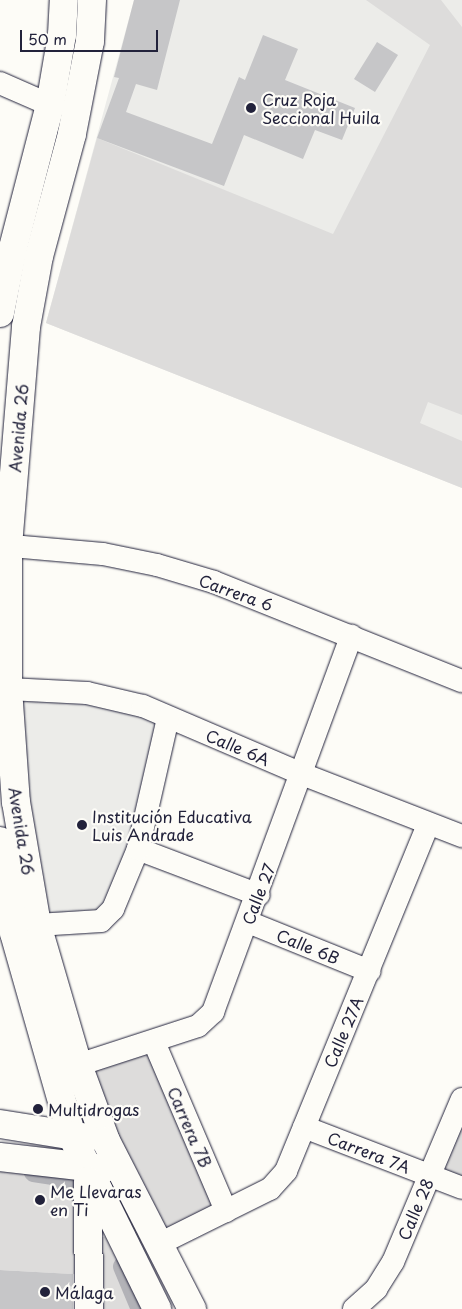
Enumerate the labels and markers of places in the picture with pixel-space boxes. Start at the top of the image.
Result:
place label: Cruz Roja Seccional Huila [262,89,380,127]
marker: Cruz Roja Seccional Huila [244,101,258,115]
place label: Institución Educativa Luis Andrade [92,806,252,844]
marker: Institución Educativa Luis Andrade [76,819,88,831]
place label: Multidrogas [48,1099,139,1119]
marker: Multidrogas [32,1103,44,1115]
place label: Me Llevaras en Ti [50,1181,143,1219]
marker: Me Llevaras en Ti [34,1194,46,1206]
place label: Málaga [55,1282,114,1302]
marker: Málaga [39,1286,51,1298]

